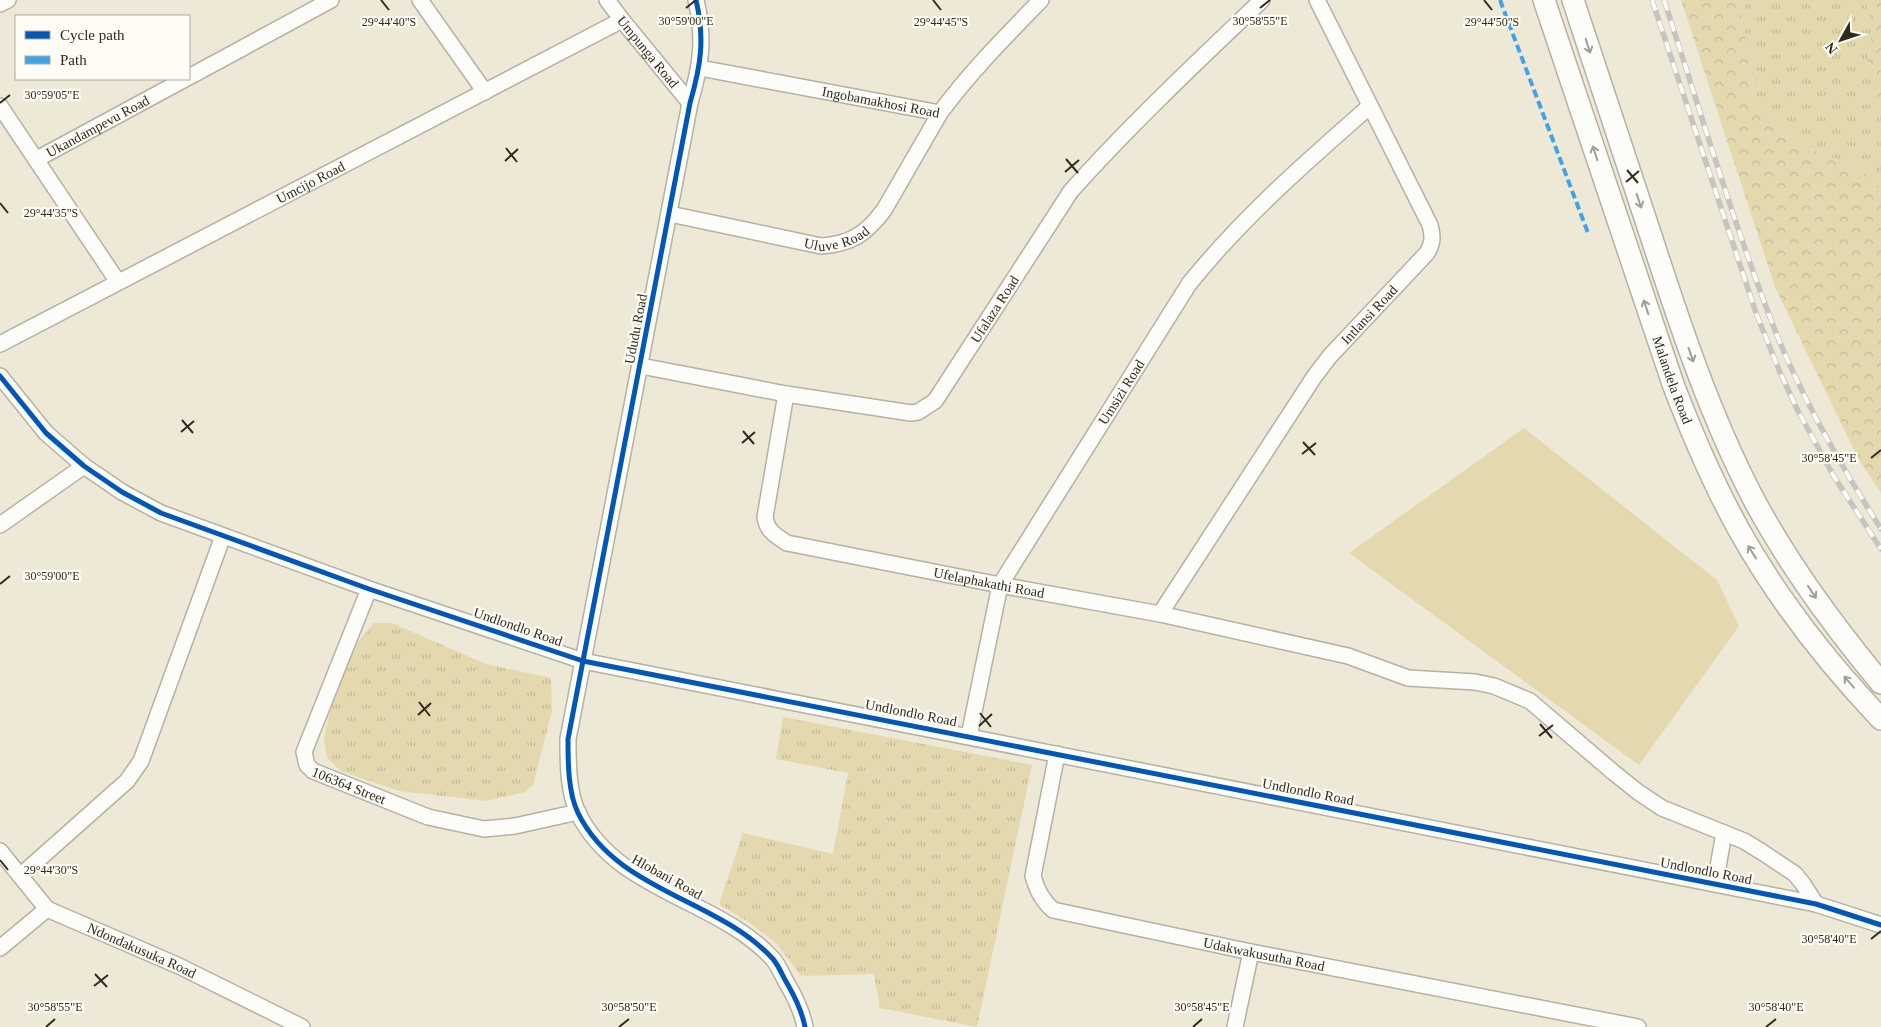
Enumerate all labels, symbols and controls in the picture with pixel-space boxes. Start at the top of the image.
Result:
street label: Umpunga Road [614,13,682,91]
text: 30°59'00"E [658,14,714,28]
text: 30°58'55"E [1232,14,1288,28]
legend [15,15,190,80]
text: 29°44'40"S [362,15,416,29]
text: 29°44'45"S [914,15,968,29]
text: 29°44'50"S [1465,15,1519,29]
north arrow [1816,15,1866,65]
text: Cycle path [60,27,125,43]
one-way arrow [1584,38,1594,54]
text: N [1822,39,1840,57]
text: Path [60,52,87,68]
street label: Ingobamakhosi Road [821,84,941,120]
text: 30°59'05"E [24,88,80,102]
street label: Ukandampevu Road [44,92,152,160]
one-way arrow [1590,145,1599,161]
street label: Umcijo Road [274,158,347,206]
one-way arrow [1635,192,1644,208]
text: 29°44'35"S [24,206,78,220]
street label: Uluve Road [803,223,872,254]
street label: Ufalaza Road [967,273,1022,345]
street label: Intlansi Road [1338,282,1400,347]
street label: Ududu Road [622,293,650,365]
one-way arrow [1641,300,1650,315]
street label: Malandela Road [1650,334,1695,426]
one-way arrow [1687,346,1696,362]
street label: Umsizi Road [1095,357,1147,427]
text: 30°58'45"E [1801,451,1857,465]
one-way arrow [1747,545,1757,559]
street label: Ufelaphakathi Road [932,565,1046,600]
text: 30°59'00"E [24,569,80,583]
one-way arrow [1807,585,1817,599]
street label: Undlondlo Road [472,605,564,649]
one-way arrow [1843,676,1854,689]
street label: Undlondlo Road [864,697,958,729]
street label: 106364 Street [310,764,388,807]
street label: Undlondlo Road [1261,776,1355,808]
street label: Hlobani Road [629,851,705,903]
street label: Undlondlo Road [1659,855,1753,887]
text: 29°44'30"S [24,863,78,877]
street label: Ndondakusuka Road [85,920,199,981]
text: 30°58'40"E [1801,932,1857,946]
street label: Udakwakusutha Road [1202,935,1326,974]
text: 30°58'55"E [27,1000,83,1014]
text: 30°58'50"E [601,1000,657,1014]
text: 30°58'45"E [1174,1000,1230,1014]
text: 30°58'40"E [1748,1000,1804,1014]

